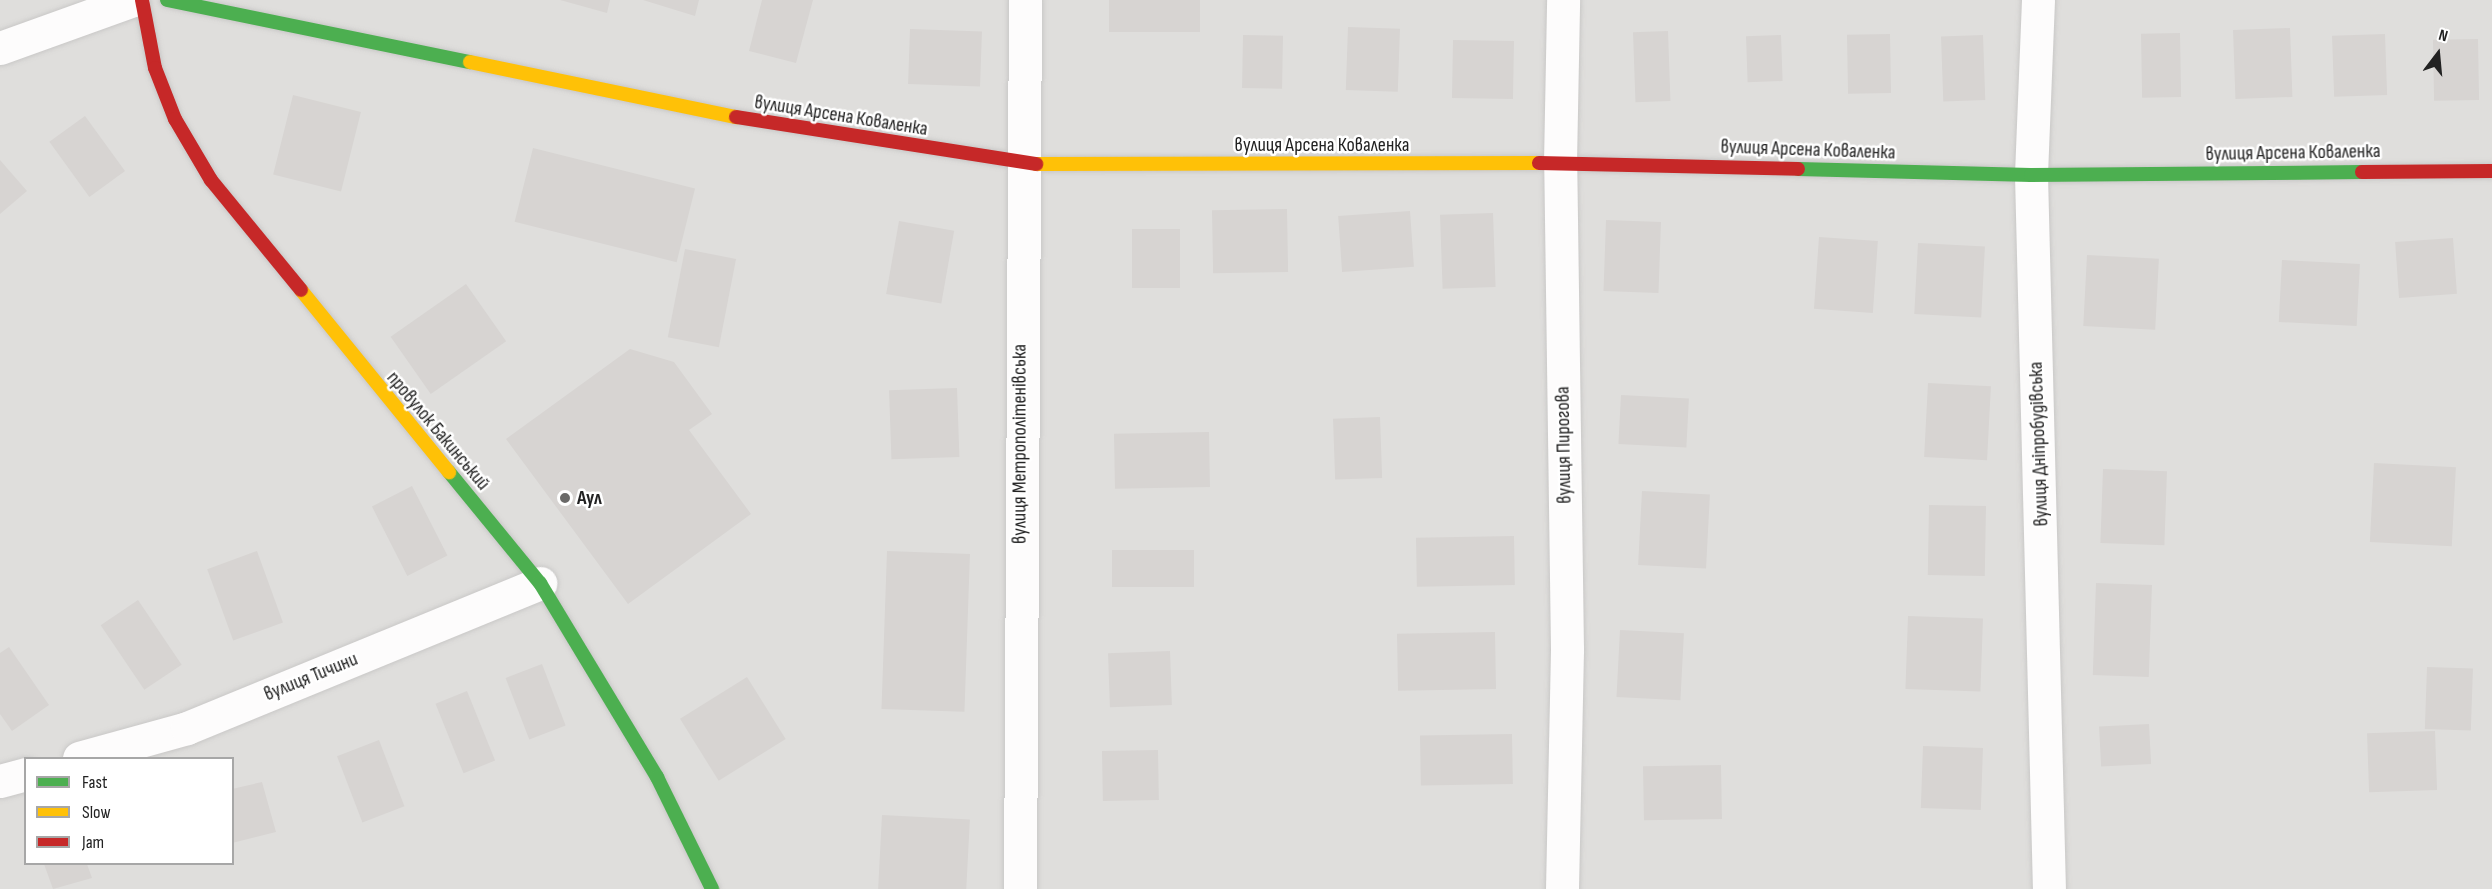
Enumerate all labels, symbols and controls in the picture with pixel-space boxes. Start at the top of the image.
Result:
north arrow [2408,24,2468,84]
text: N [2436,26,2450,47]
street label: вулиця Арсена Коваленка [753,90,929,142]
street label: вулиця Арсена Коваленка [1235,133,1409,157]
street label: вулиця Арсена Коваленка [1720,135,1896,165]
street label: вулиця Арсена Коваленка [2205,139,2381,167]
street label: вулиця Метрополітенівська [1008,344,1032,544]
street label: вулиця Дніпробудівська [2024,361,2054,527]
street label: провулок Бакинський [381,367,495,495]
street label: вулиця Пирогова [1551,386,1577,504]
place label: Аул [577,486,602,510]
marker: Аул [558,491,572,505]
street label: вулиця Тичини [261,647,361,707]
legend [24,757,234,865]
text: Fast [82,772,107,793]
text: Slow [82,802,111,823]
text: Jam [82,832,104,853]

